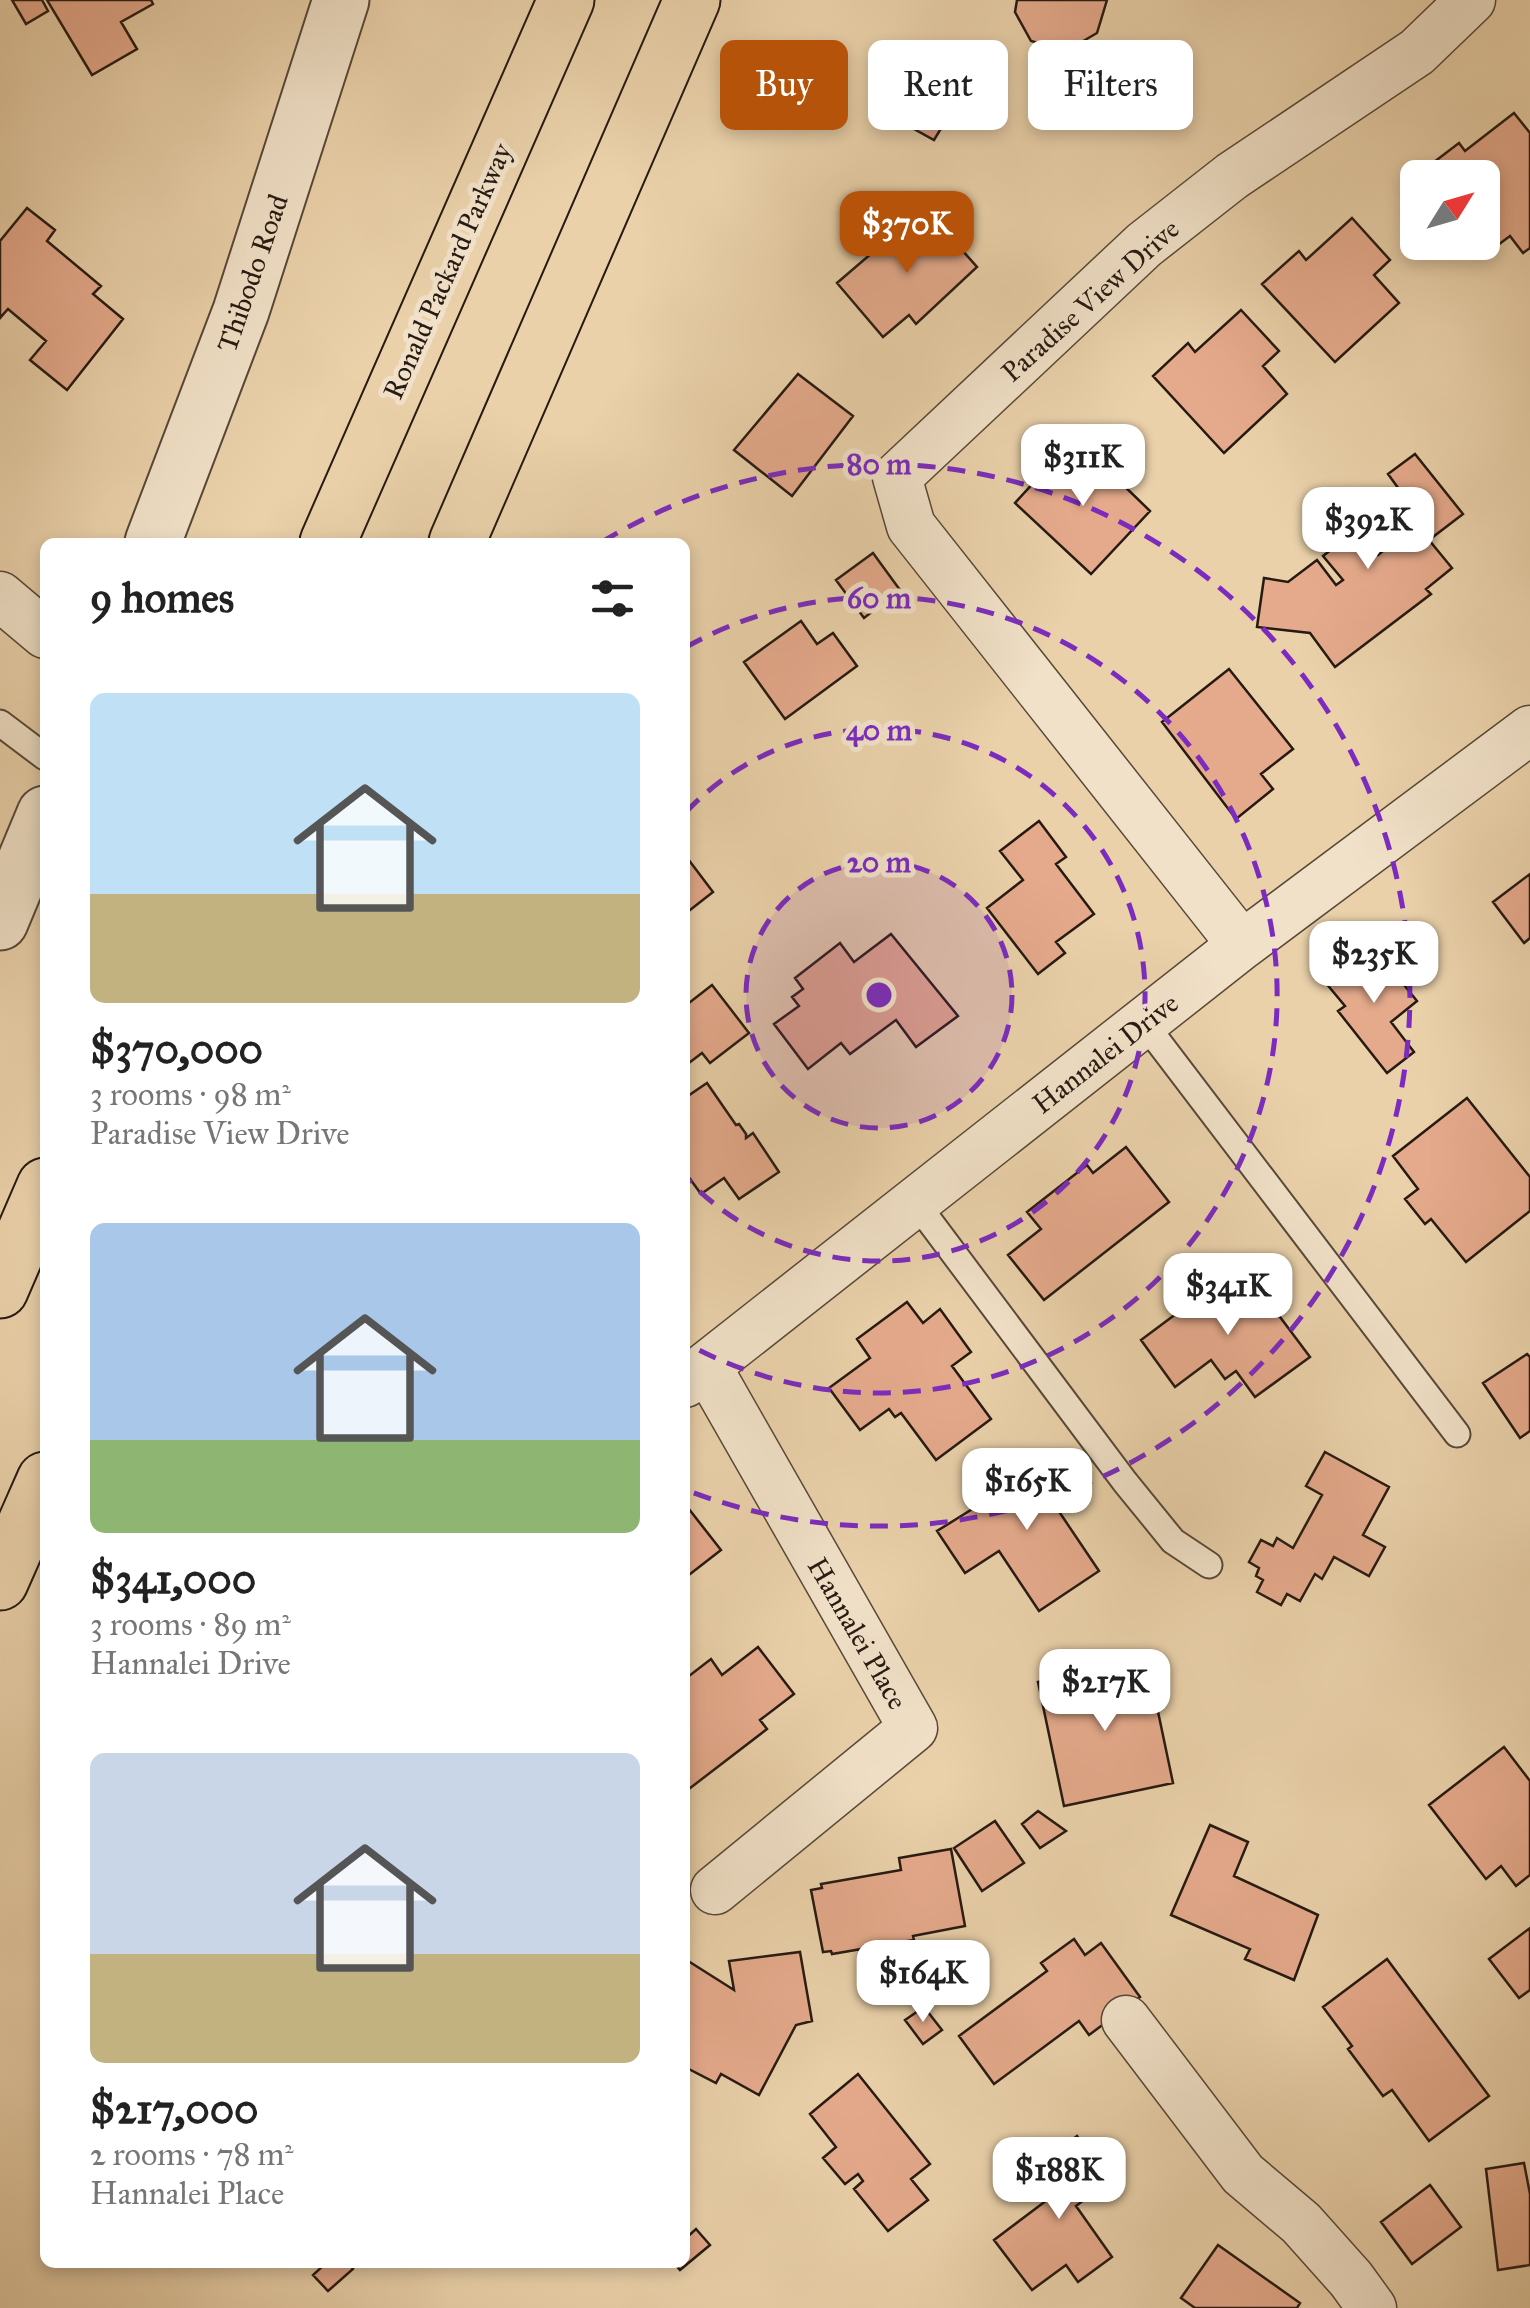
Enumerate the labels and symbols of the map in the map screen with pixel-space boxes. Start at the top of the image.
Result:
street label: Ronald Packard Parkway [375,137,520,405]
north arrow [1400,160,1500,260]
street label: Thibodo Road [209,190,296,357]
pin: $370K [837,191,977,276]
street label: Paradise View Drive [994,211,1186,389]
pin: $311K [1013,424,1153,509]
text: 80 m [846,446,912,482]
pin: $392K [1298,487,1438,572]
text: 60 m [847,580,912,616]
text: 40 m [846,712,913,748]
text: 20 m [847,844,912,880]
pin: $235K [1304,921,1444,1006]
centre of rings [861,977,897,1013]
street label: Hannalei Drive [1025,985,1185,1121]
pin: $341K [1158,1253,1298,1338]
pin: $165K [957,1448,1097,1533]
street label: Hannalei Place [800,1551,915,1716]
pin: $217K [1035,1649,1175,1734]
pin: $164K [853,1940,993,2025]
pin: $188K [989,2137,1129,2222]

